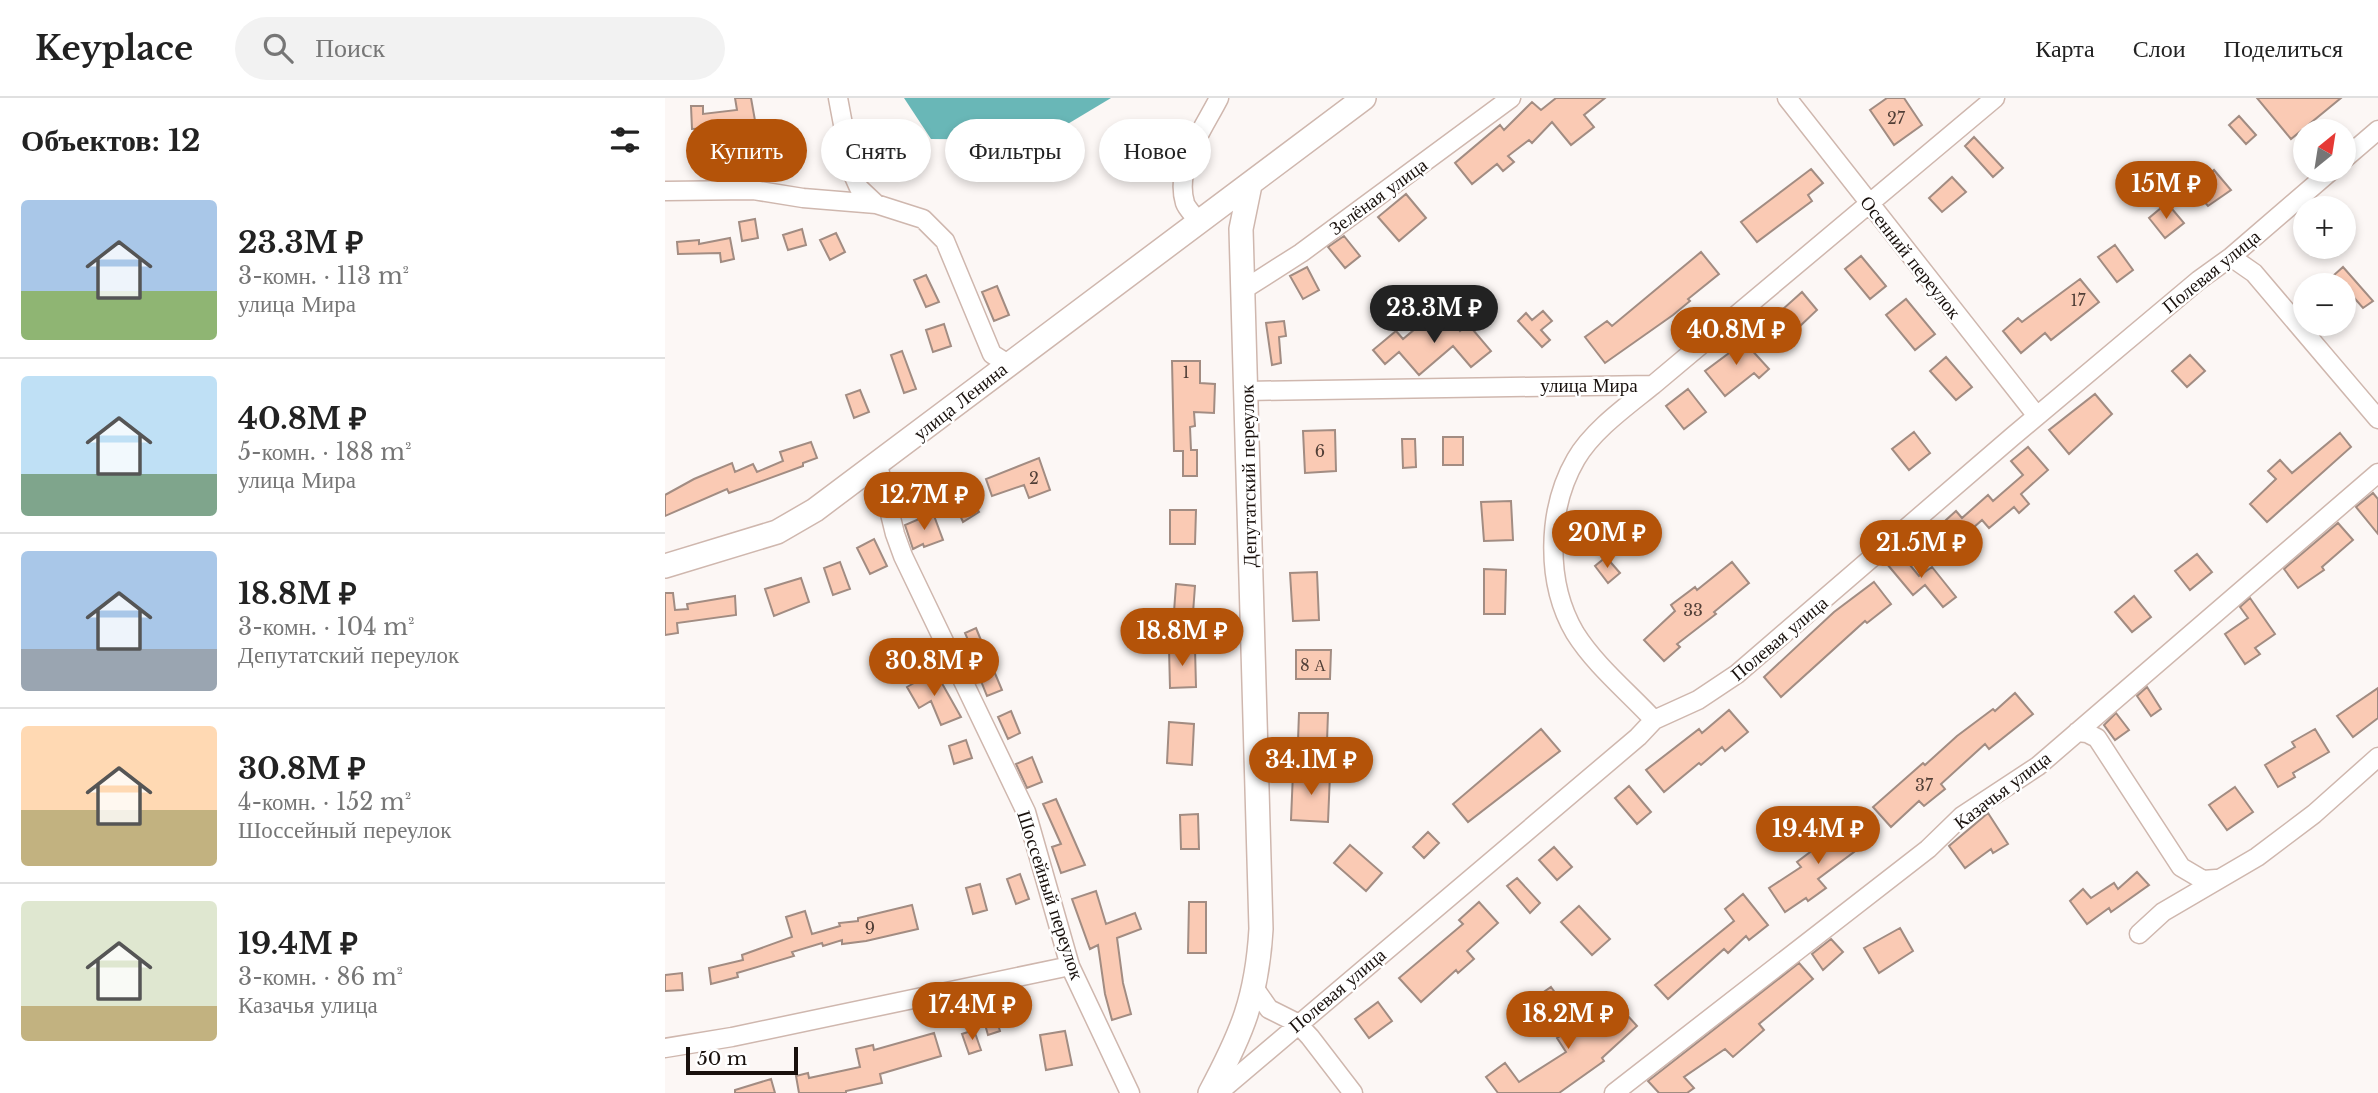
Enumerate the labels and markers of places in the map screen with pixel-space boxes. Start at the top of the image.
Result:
pin: 15M ₽ [2117,162,2215,221]
pin: 23.3M ₽ [1369,286,1499,345]
pin: 40.8M ₽ [1671,308,1801,367]
pin: 12.7M ₽ [859,472,989,532]
pin: 20M ₽ [1558,510,1656,570]
pin: 21.5M ₽ [1856,520,1986,580]
pin: 18.8M ₽ [1117,608,1247,668]
pin: 30.8M ₽ [869,638,999,698]
pin: 34.1M ₽ [1246,738,1376,797]
pin: 19.4M ₽ [1753,806,1883,866]
pin: 17.4M ₽ [907,982,1037,1042]
pin: 18.2M ₽ [1503,992,1633,1051]

